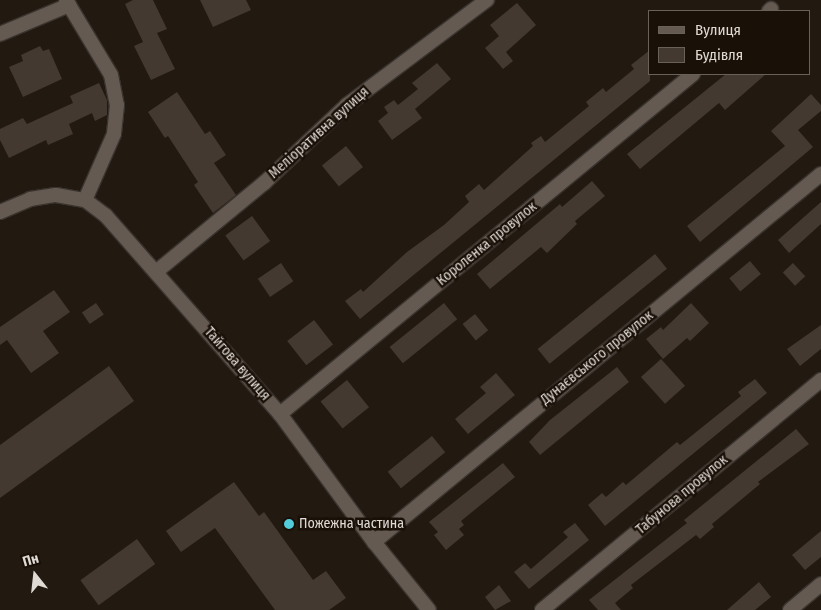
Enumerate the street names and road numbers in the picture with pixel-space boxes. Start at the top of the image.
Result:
street label: Меліоративна вулиця [266,84,372,182]
street label: Короленка провулок [434,199,540,289]
street label: Дунаєвського провулок [537,308,657,408]
street label: Тайгова вулиця [201,324,273,404]
street label: Табунова провулок [633,452,731,538]

